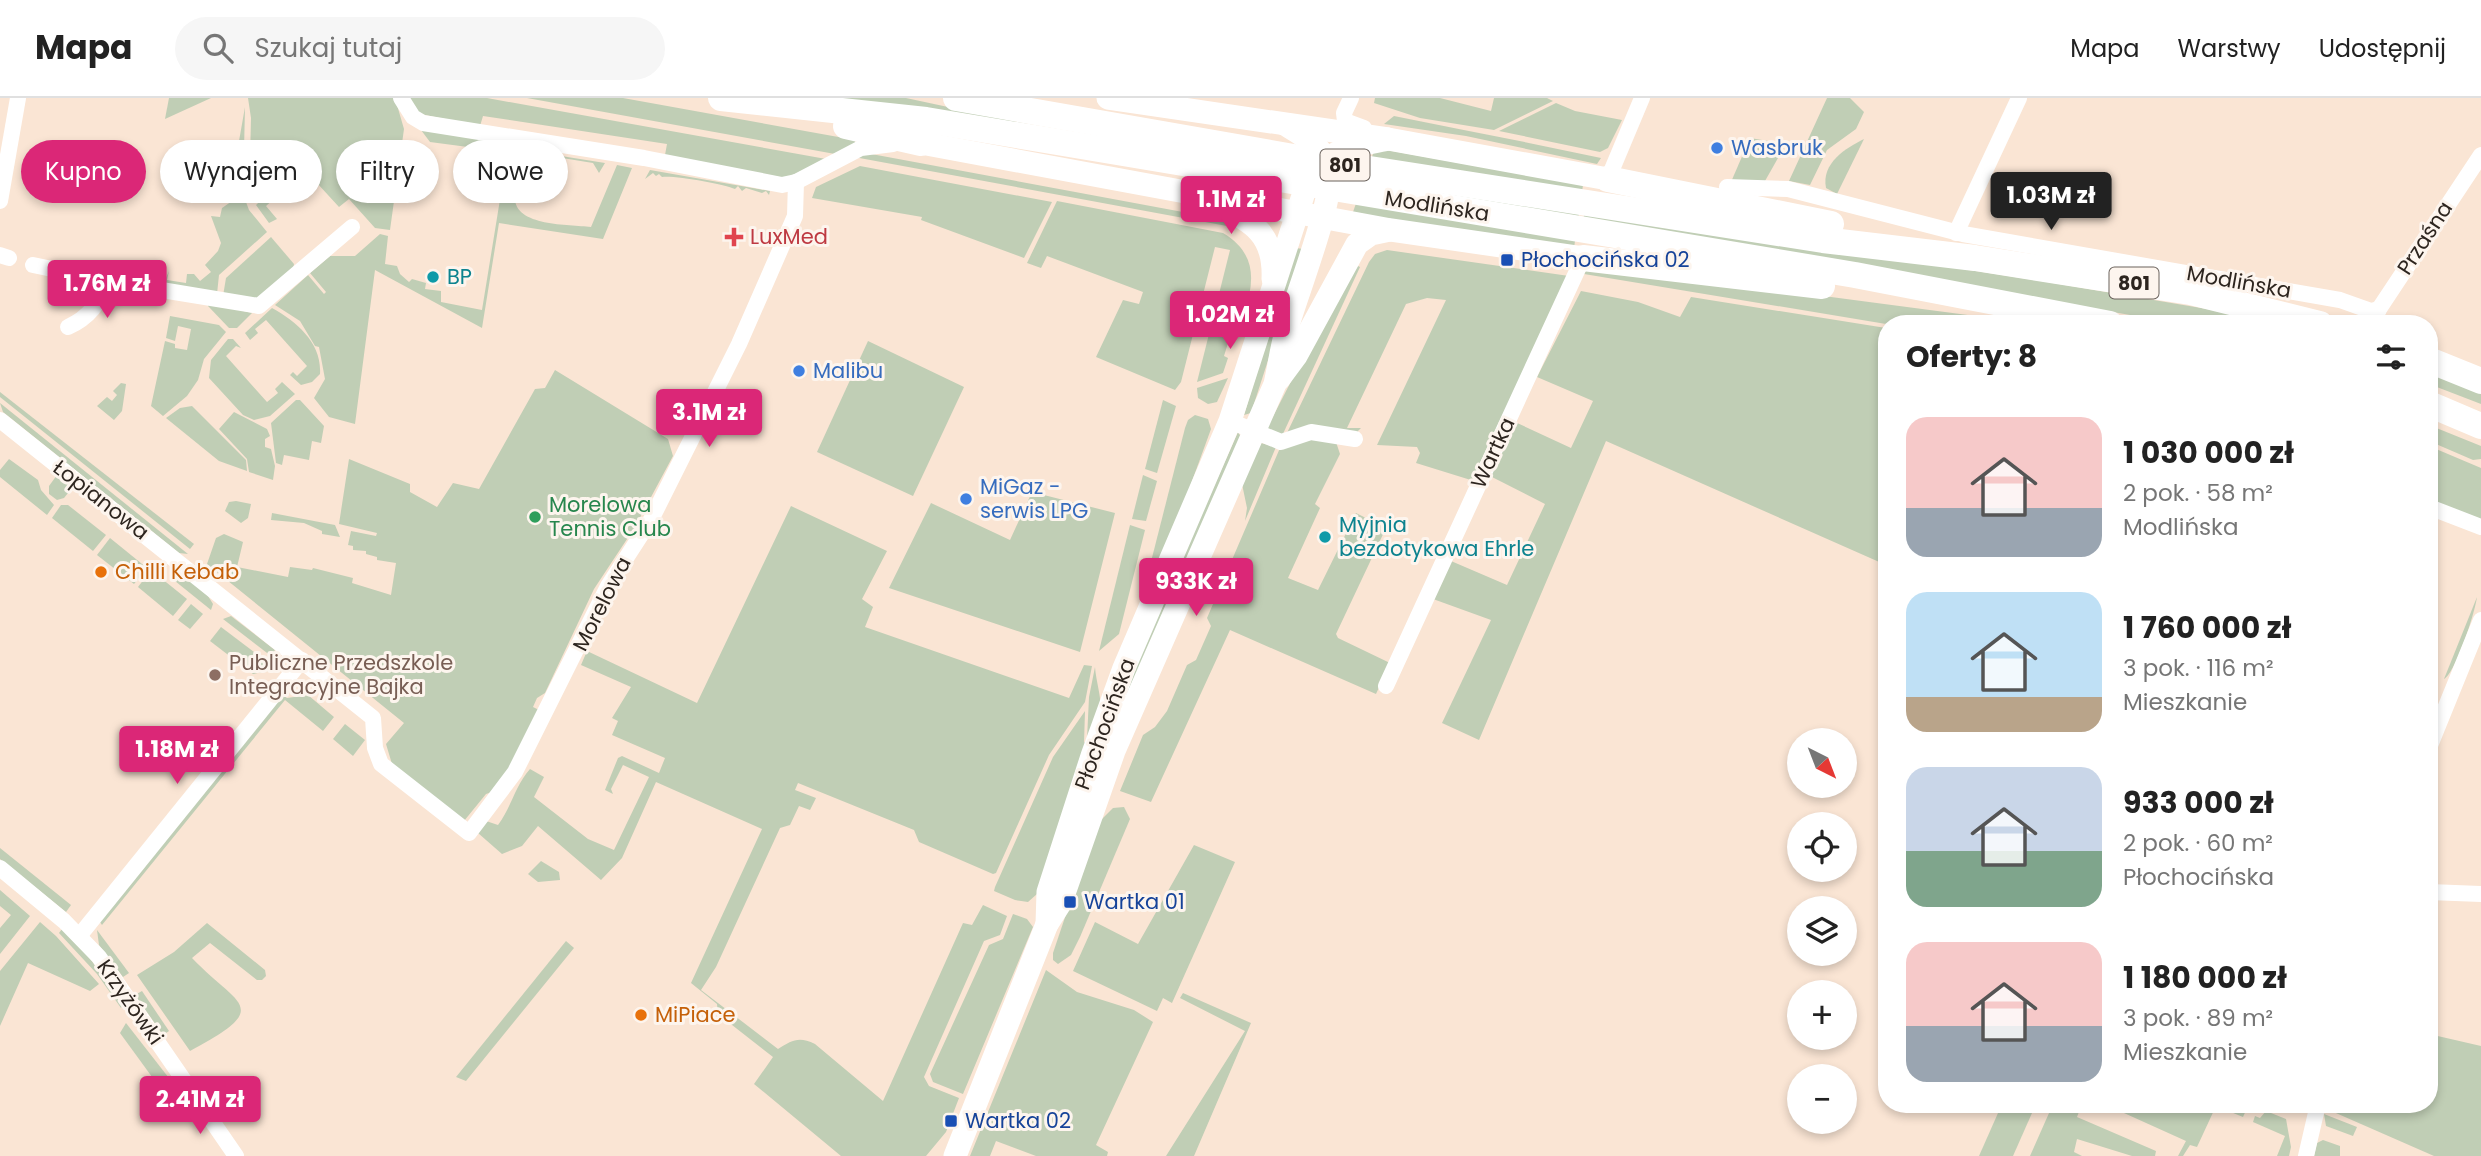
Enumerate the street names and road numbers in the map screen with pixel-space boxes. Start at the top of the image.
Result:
road number: 801 [1320,150,1370,180]
street label: Modlińska [1383,183,1491,228]
street label: Przaśna [2390,195,2459,280]
street label: Modlińska [2185,258,2294,305]
road number: 801 [2110,267,2158,298]
street label: Wartka [1464,413,1522,493]
street label: Łopianowa [47,453,155,546]
street label: Morelowa [565,552,638,656]
street label: Płochocińska [1067,654,1142,794]
street label: Krzyżówki [90,953,170,1050]

